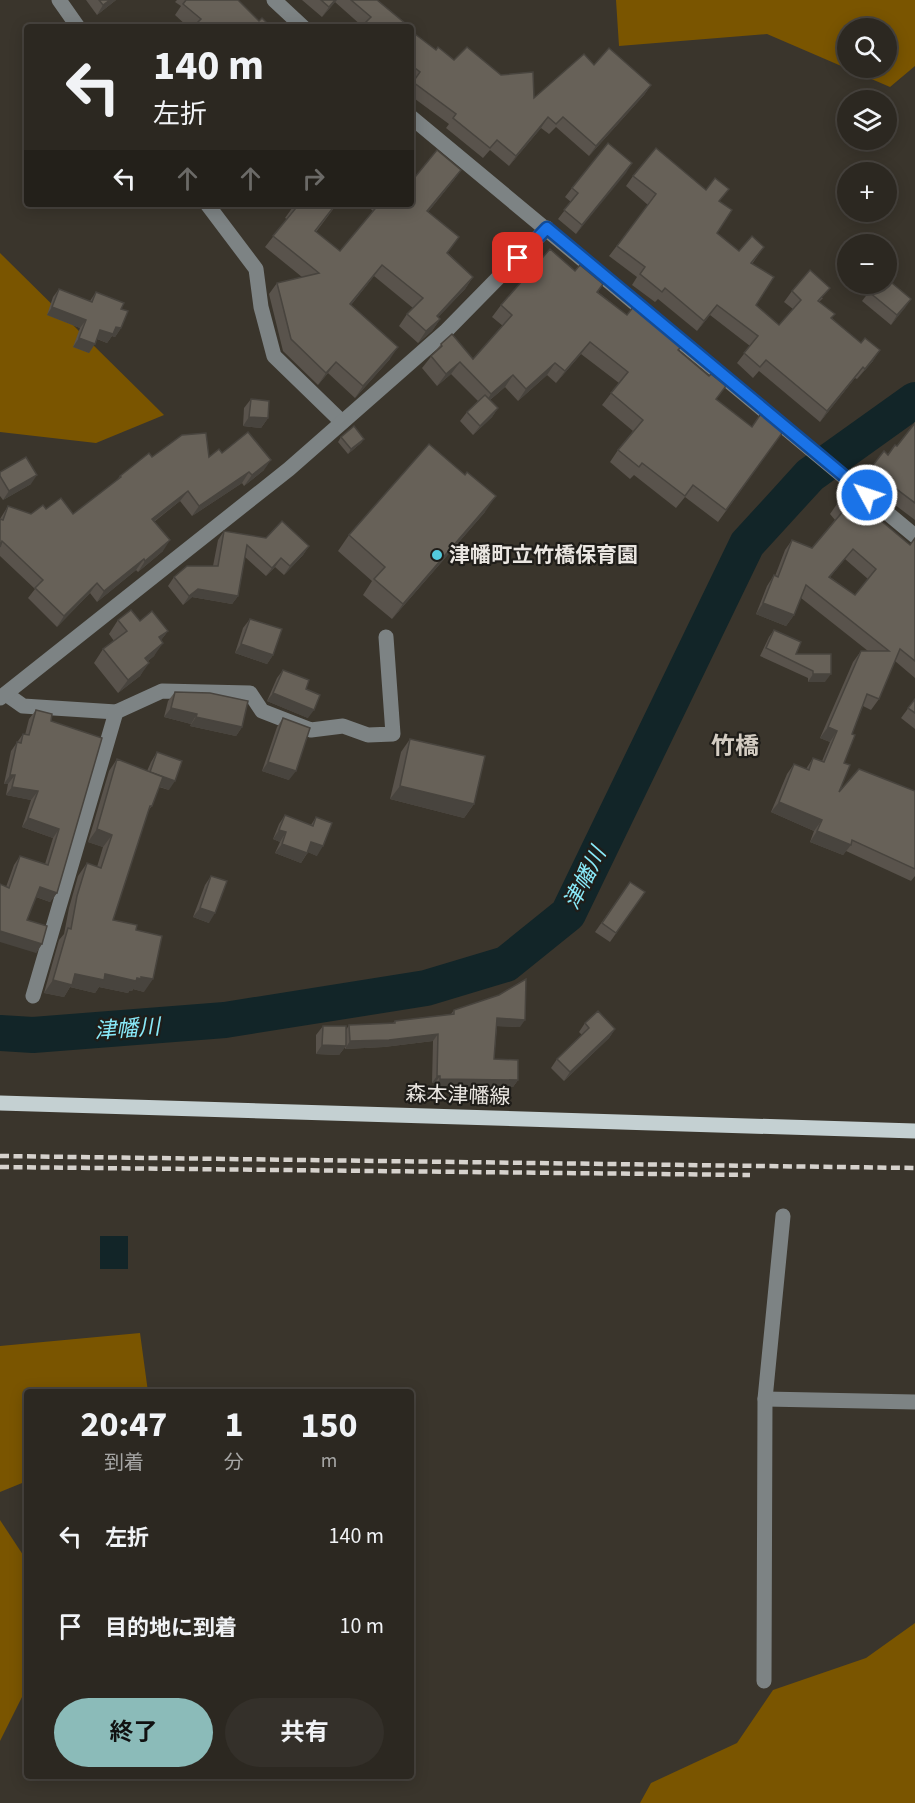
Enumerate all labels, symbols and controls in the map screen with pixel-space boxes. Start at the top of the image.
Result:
map controls [837,18,897,294]
button: search [837,18,897,78]
text: 140 m [153,36,264,96]
icon: left [54,48,132,126]
button: layers [837,90,897,150]
text: 左折 [153,95,207,134]
icon: left [108,162,141,195]
icon: ahead [171,162,204,195]
icon: ahead [234,162,267,195]
icon: right [297,162,330,195]
button: + [837,162,897,222]
pin [492,232,543,283]
button: − [837,234,897,294]
icon: arrive [501,241,534,274]
position arrow [835,463,899,527]
place label: 津幡町立竹橋保育園 [449,540,638,570]
marker: 津幡町立竹橋保育園 [430,548,444,562]
district label: 竹橋 [711,729,759,764]
water label: 津幡川 [556,840,615,915]
water label: 津幡川 [93,1011,163,1047]
street label: 森本津幡線 [405,1078,511,1112]
text: 20:47 [81,1399,167,1450]
text: 1 [224,1399,243,1450]
text: 150 [300,1400,357,1451]
text: m [321,1447,337,1475]
text: 到着 [104,1449,144,1477]
text: 分 [224,1449,244,1477]
icon: left [54,1520,87,1553]
text: 140 m [329,1520,384,1552]
text: 左折 [105,1522,149,1554]
icon: arrive [54,1610,87,1643]
text: 10 m [339,1610,384,1642]
text: 目的地に到着 [105,1612,237,1644]
button: 終了 [54,1698,213,1767]
button: 共有 [225,1698,384,1767]

